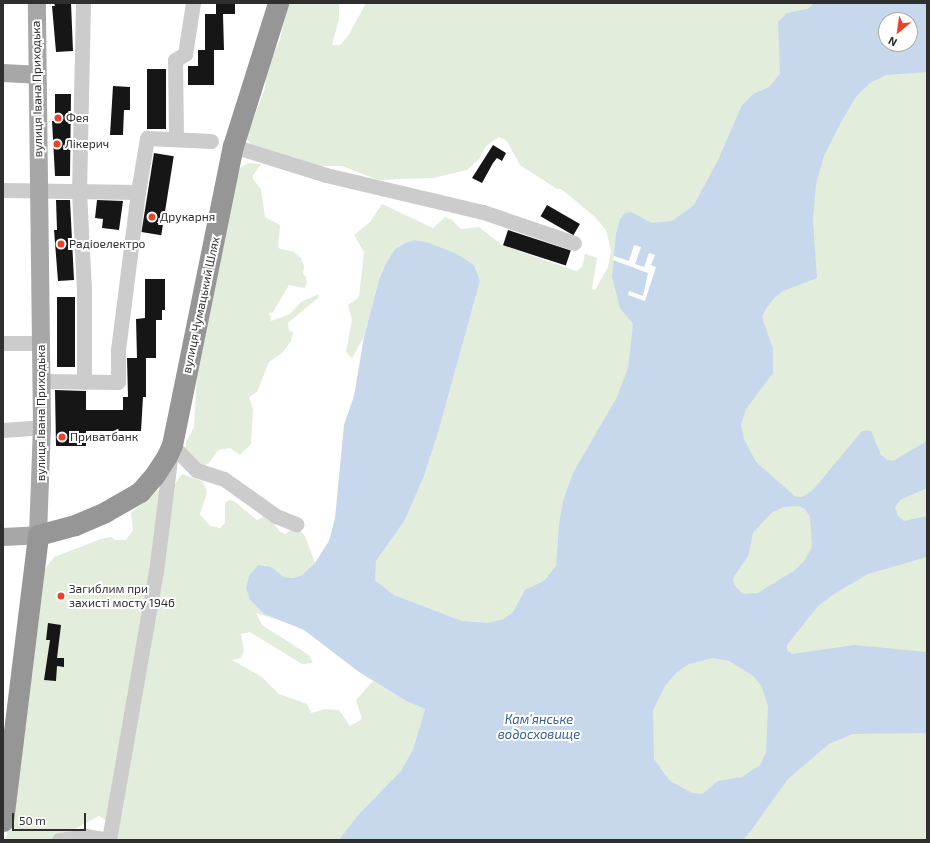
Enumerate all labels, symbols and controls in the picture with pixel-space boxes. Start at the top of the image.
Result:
north arrow [878,12,918,52]
street label: вулиця Івана Приходька [29,21,45,157]
text: N [886,34,899,50]
place label: Фея [66,111,89,125]
marker: Фея [53,113,63,123]
place label: Лікерич [65,137,109,151]
marker: Лікерич [52,139,62,149]
place label: Друкарня [160,210,215,224]
marker: Друкарня [147,212,157,222]
street label: вулиця Чумацький Шлях [179,235,223,375]
place label: Радіоелектро [69,237,145,251]
marker: Радіоелектро [56,239,66,249]
street label: вулиця Івана Приходька [34,345,48,481]
place label: Приватбанк [70,430,138,444]
marker: Приватбанк [57,432,67,442]
place label: Загиблим при захисті мосту 1946 [69,582,175,610]
marker: Загиблим при захисті мосту 1946 [56,591,66,601]
water label: Кам'янське водосховище [498,712,580,743]
scale bar [14,805,88,831]
text: 50 m [19,813,46,827]

